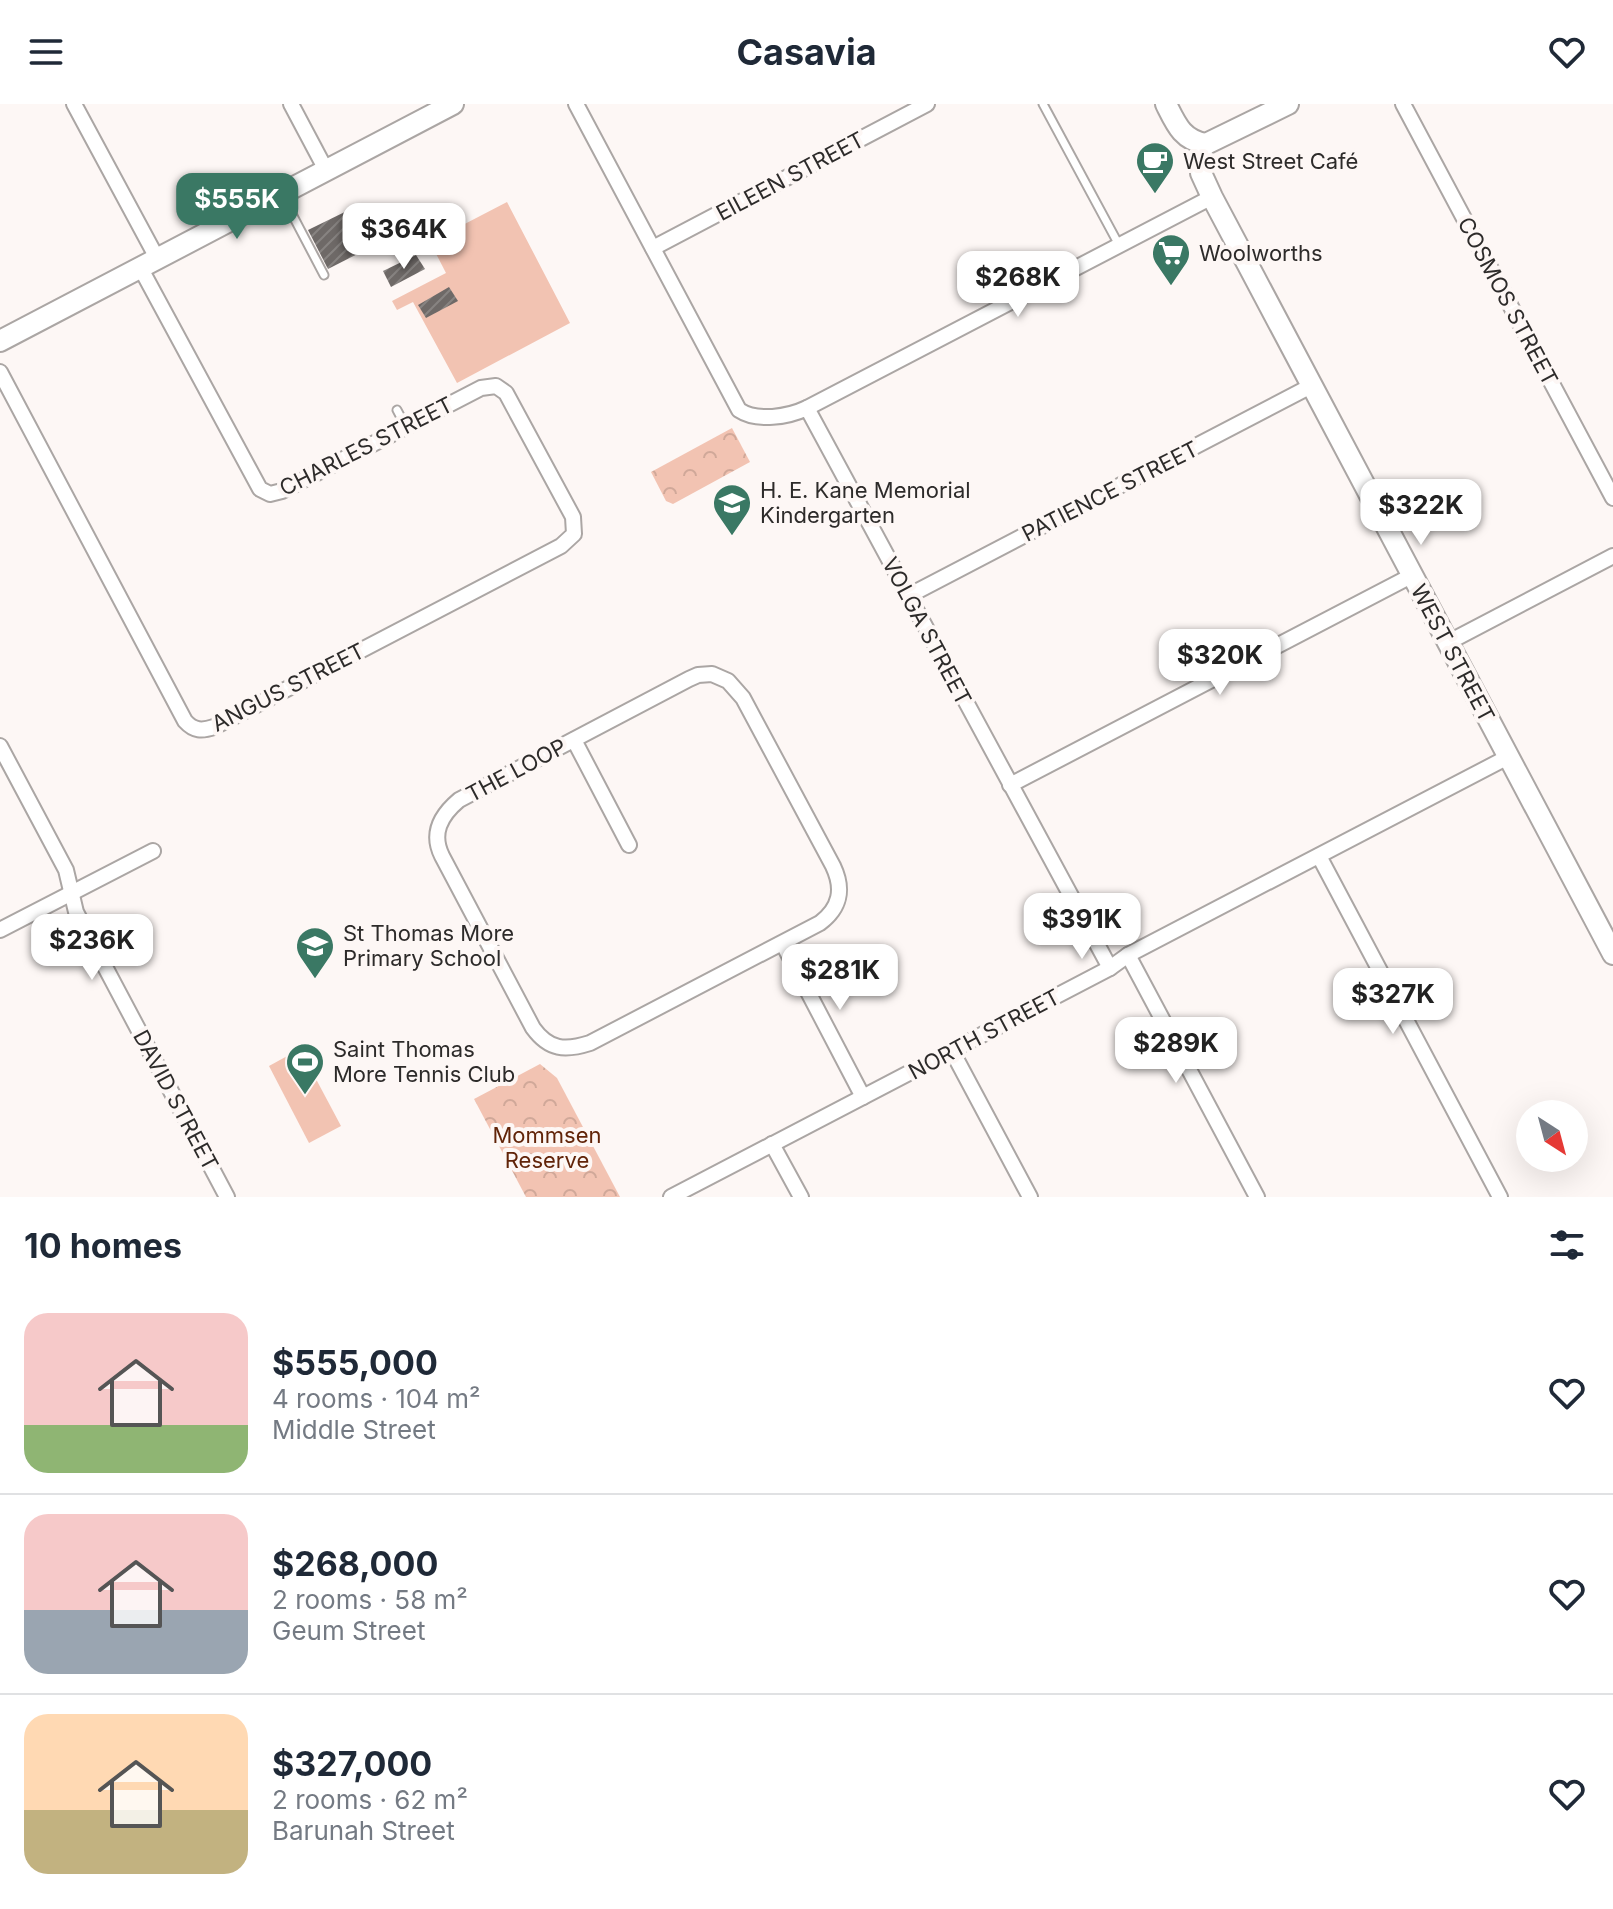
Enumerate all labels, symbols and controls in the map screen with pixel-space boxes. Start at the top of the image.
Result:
icon: menu [24,30,68,74]
text: Casavia [736,30,877,74]
icon: heart [1545,30,1589,74]
street label: EILEEN STREET [712,126,868,226]
cafe icon: West Street Café [1134,140,1176,195]
place label: West Street Café [1183,148,1358,174]
pin: $555K [181,173,293,241]
text: $555K [194,183,280,214]
pin: $364K [348,203,460,271]
street label: COSMOS STREET [1453,212,1563,390]
text: $364K [361,213,447,244]
supermarket icon: Woolworths [1150,232,1192,287]
place label: Woolworths [1199,240,1323,266]
pin: $268K [962,251,1074,319]
text: $268K [975,261,1061,292]
street label: CHARLES STREET [275,391,457,501]
street label: PATIENCE STREET [1018,435,1202,547]
place label: H. E. Kane Memorial Kindergarten [760,477,971,528]
pin: $322K [1365,479,1477,547]
school or university icon: H. E. Kane Memorial Kindergarten [711,482,753,537]
text: $322K [1378,489,1464,520]
street label: VOLGA STREET [877,553,977,709]
street label: WEST STREET [1406,580,1500,726]
pin: $320K [1164,629,1276,697]
street label: ANGUS STREET [207,637,369,737]
text: $320K [1177,639,1263,670]
street label: THE LOOP [462,733,570,807]
pin: $391K [1026,893,1138,961]
text: $391K [1042,903,1122,934]
pin: $236K [36,914,148,982]
place label: St Thomas More Primary School [343,920,514,971]
text: $236K [49,924,135,955]
school or university icon: St Thomas More Primary School [294,925,336,980]
pin: $281K [784,944,896,1012]
text: $281K [800,954,880,985]
pin: $327K [1337,968,1449,1036]
text: $327K [1351,978,1435,1009]
street label: NORTH STREET [904,983,1064,1085]
pin: $289K [1120,1017,1232,1085]
street label: DAVID STREET [128,1025,224,1175]
text: $289K [1133,1027,1219,1058]
place label: Saint Thomas More Tennis Club [333,1036,515,1087]
sports icon: Saint Thomas More Tennis Club [284,1041,326,1096]
north arrow [1516,1100,1588,1172]
map controls [1516,1100,1588,1172]
park label: Mommsen Reserve [492,1122,602,1173]
icon: filters [1545,1223,1589,1267]
text: 10 homes [24,1225,182,1266]
text: $555,000 [272,1342,438,1383]
icon: home [88,1345,184,1441]
icon: heart [1545,1371,1589,1415]
text: 4 rooms · 104 m² [272,1383,481,1414]
text: Middle Street [272,1414,436,1445]
text: $268,000 [272,1543,438,1584]
icon: home [88,1546,184,1642]
icon: heart [1545,1572,1589,1616]
text: 2 rooms · 58 m² [272,1584,468,1615]
text: Geum Street [272,1615,425,1646]
text: $327,000 [272,1743,432,1784]
icon: home [88,1746,184,1842]
icon: heart [1545,1772,1589,1816]
text: 2 rooms · 62 m² [272,1784,468,1815]
text: Barunah Street [272,1815,455,1846]

